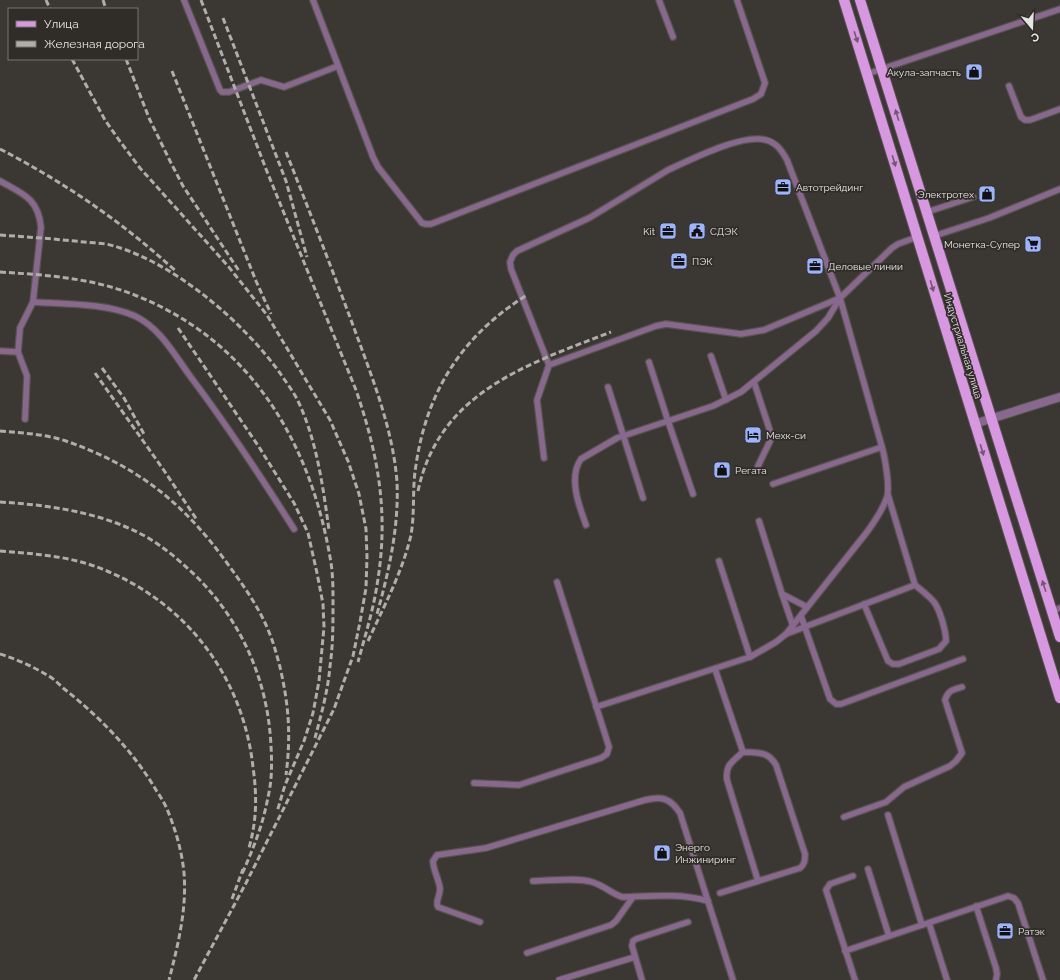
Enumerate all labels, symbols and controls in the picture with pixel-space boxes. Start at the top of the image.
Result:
legend [8,8,138,60]
north arrow [1012,8,1052,48]
text: Улица [44,17,79,31]
text: С [1029,30,1041,45]
one-way arrow [853,32,859,44]
text: Железная дорога [44,37,145,51]
shop icon: Акула-запчасть [964,62,984,82]
place label: Акула-запчасть [887,67,961,78]
one-way arrow [894,108,900,120]
one-way arrow [891,156,897,168]
office icon: Автотрейдинг [773,177,793,197]
place label: Автотрейдинг [796,182,863,193]
shop icon: Электротех [977,184,997,204]
place label: Электротех [918,189,974,200]
office icon: Kit [658,221,678,241]
public building icon: СДЭК [687,221,707,241]
place label: Kit [643,226,656,237]
place label: СДЭК [710,226,738,237]
supermarket icon: Монетка-Супер [1023,234,1043,254]
place label: Монетка-Супер [944,239,1020,250]
office icon: ПЭК [669,251,689,271]
place label: ПЭК [692,256,713,267]
office icon: Деловые линии [805,256,825,276]
place label: Деловые линии [828,261,903,272]
one-way arrow [929,280,935,292]
street label: Индустриальная улица [942,292,984,400]
hotel icon: Мехк-си [743,425,763,445]
place label: Мехк-си [766,430,806,441]
one-way arrow [979,444,985,456]
shop icon: Регата [712,460,732,480]
place label: Регата [735,465,767,476]
one-way arrow [1041,580,1047,592]
place label: Энерго Инжиниринг [675,842,736,865]
shop icon: Энерго Инжиниринг [652,843,672,863]
office icon: Ратэк [995,921,1015,941]
place label: Ратэк [1018,926,1045,937]

